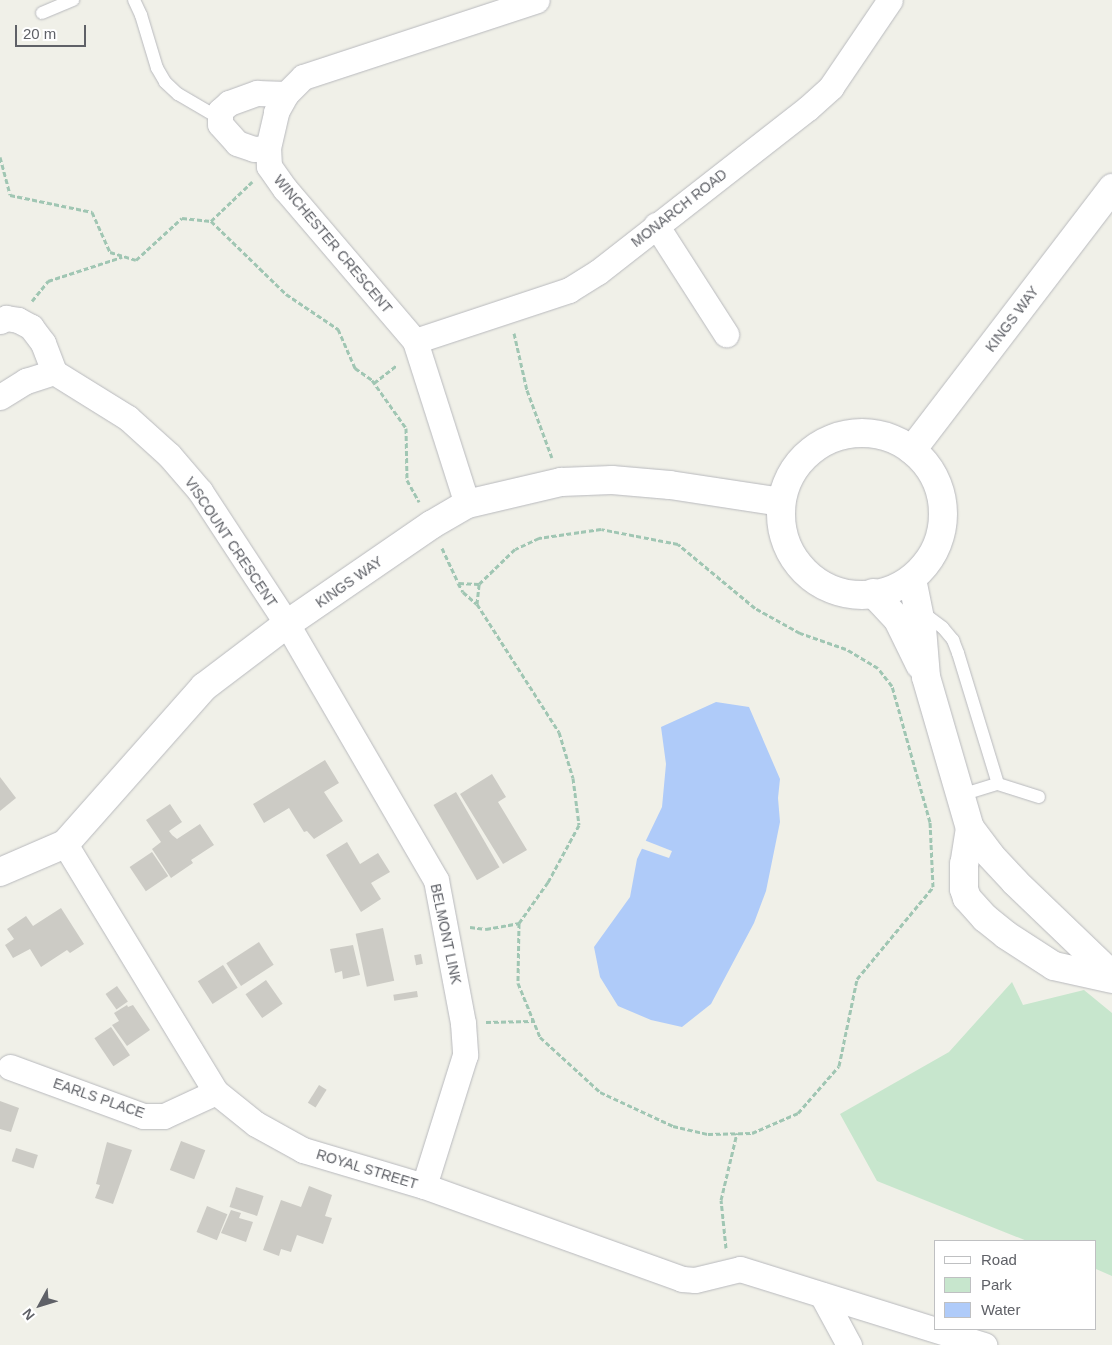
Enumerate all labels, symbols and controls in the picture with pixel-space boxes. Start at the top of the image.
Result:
scale bar [18,15,89,47]
text: 20 m [23,25,56,42]
street label: MONARCH ROAD [628,165,730,251]
street label: WINCHESTER CRESCENT [270,172,396,316]
street label: KINGS WAY [982,283,1042,355]
street label: VISCOUNT CRESCENT [181,474,281,610]
street label: KINGS WAY [312,553,386,611]
street label: BELMONT LINK [427,882,465,986]
street label: EARLS PLACE [51,1074,147,1122]
street label: ROYAL STREET [314,1146,420,1192]
legend [934,1240,1097,1330]
text: Road [981,1251,1017,1268]
text: Park [981,1276,1012,1293]
north arrow [15,1280,65,1330]
text: Water [981,1301,1020,1318]
text: N [19,1305,38,1323]

